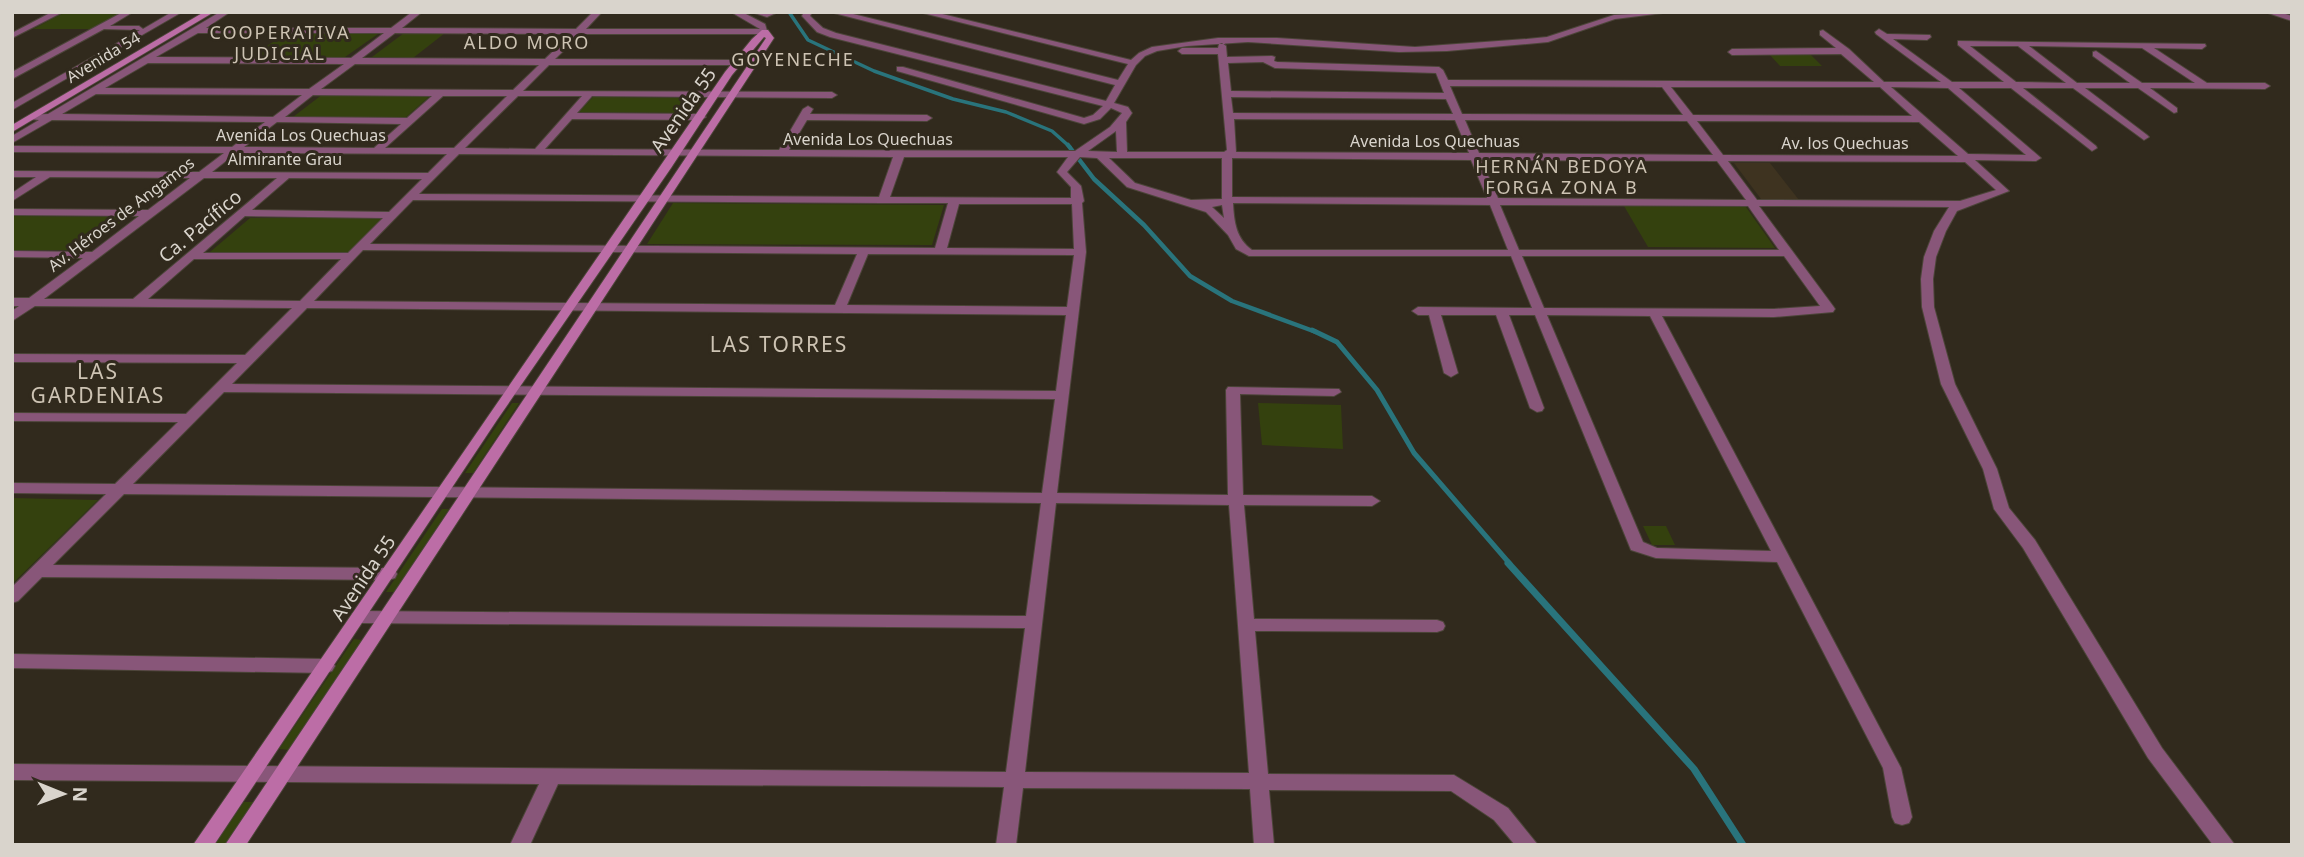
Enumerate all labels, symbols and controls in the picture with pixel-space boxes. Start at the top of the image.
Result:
district label: COOPERATIVA JUDICIAL [209,20,351,65]
street label: Avenida 54 [62,26,144,88]
district label: ALDO MORO [464,30,590,54]
district label: GOYENECHE [731,47,855,71]
street label: Avenida 55 [644,62,722,158]
street label: Avenida Los Quechuas [216,124,386,146]
street label: Avenida Los Quechuas [783,128,953,150]
street label: Avenida Los Quechuas [1350,130,1520,152]
street label: Av. los Quechuas [1781,132,1909,154]
street label: Almirante Grau [228,148,342,170]
street label: Av. Héroes de Angamos [43,152,199,276]
district label: HERNÁN BEDOYA FORGA ZONA B [1475,154,1649,199]
street label: Ca. Pacífico [153,184,247,268]
district label: LAS TORRES [710,330,848,358]
district label: LAS GARDENIAS [31,357,165,409]
street label: Avenida 55 [325,530,401,626]
north arrow [28,759,98,829]
text: N [67,786,93,802]

